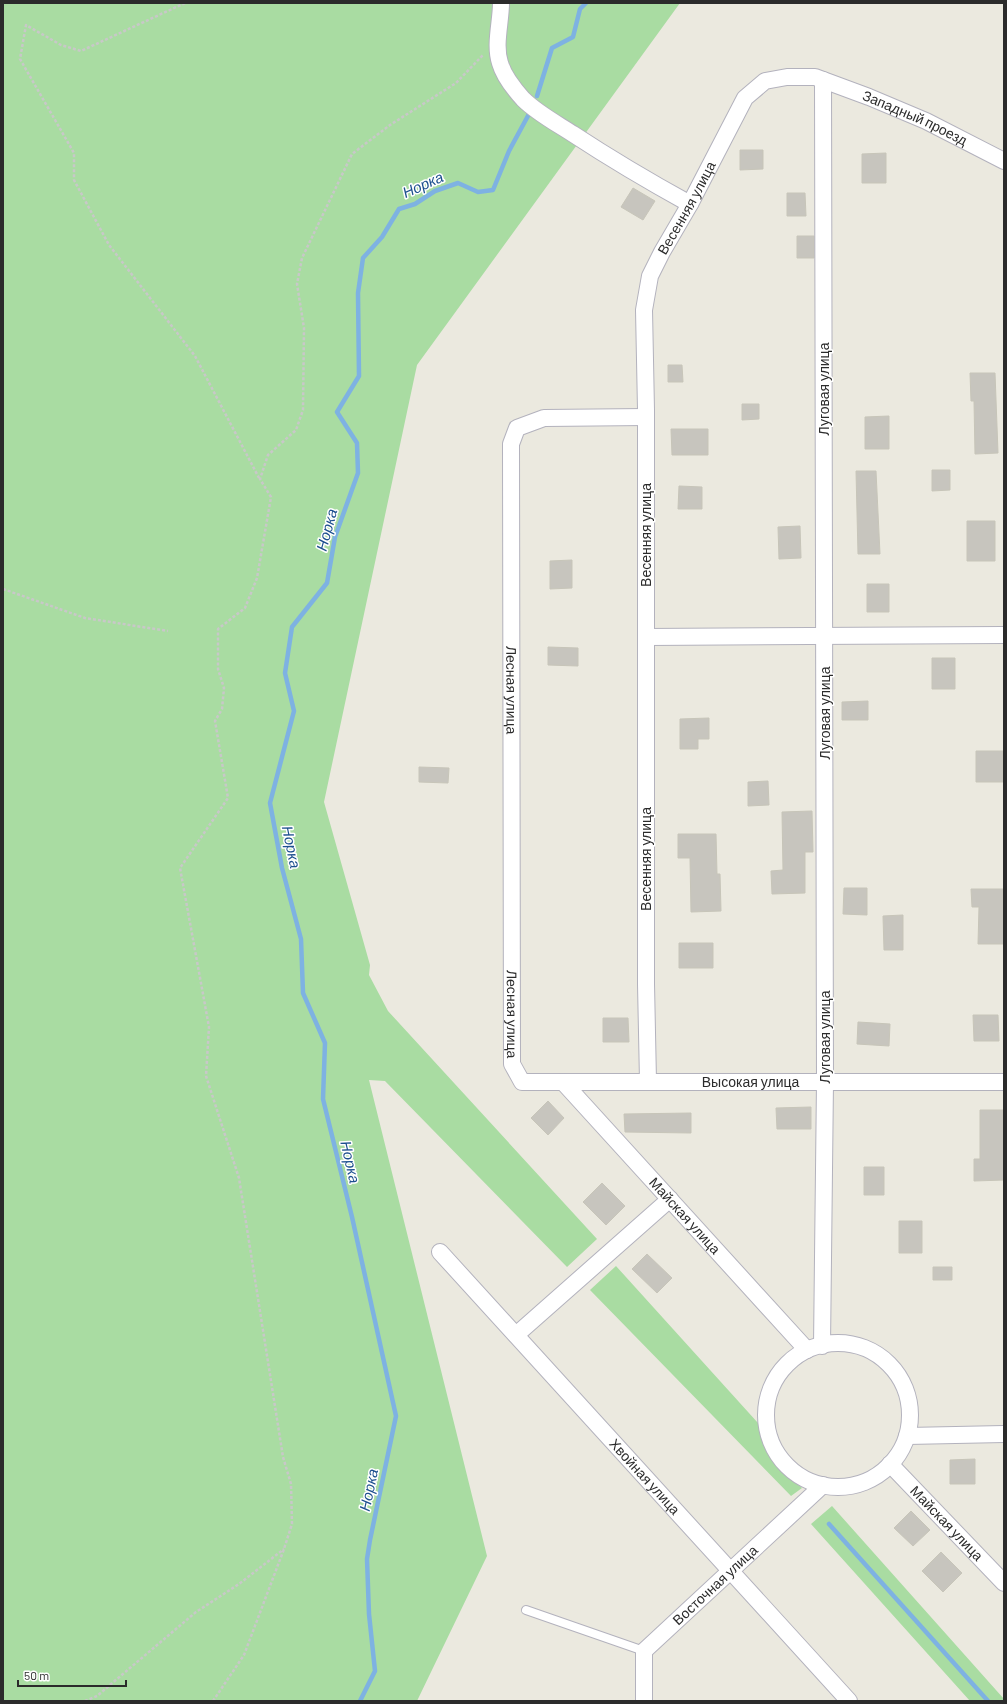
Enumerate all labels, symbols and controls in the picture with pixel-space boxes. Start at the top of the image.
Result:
street label: Западный проезд [860,86,970,149]
street label: Весенняя улица [654,158,719,257]
water label: Норка [399,167,446,201]
street label: Луговая улица [815,342,832,435]
street label: Весенняя улица [637,483,654,587]
water label: Норка [312,507,340,553]
street label: Лесная улица [503,646,520,735]
street label: Луговая улица [816,666,833,759]
street label: Весенняя улица [637,807,654,911]
water label: Норка [279,824,305,870]
street label: Лесная улица [504,970,521,1059]
street label: Луговая улица [816,990,833,1083]
street label: Высокая улица [702,1073,799,1090]
water label: Норка [337,1139,365,1185]
street label: Майская улица [646,1174,725,1257]
street label: Хвойная улица [606,1435,684,1518]
water label: Норка [355,1467,381,1513]
street label: Майская улица [907,1482,987,1564]
street label: Восточная улица [669,1541,761,1628]
scale bar [18,1662,126,1688]
text: 50 m [24,1668,49,1682]

